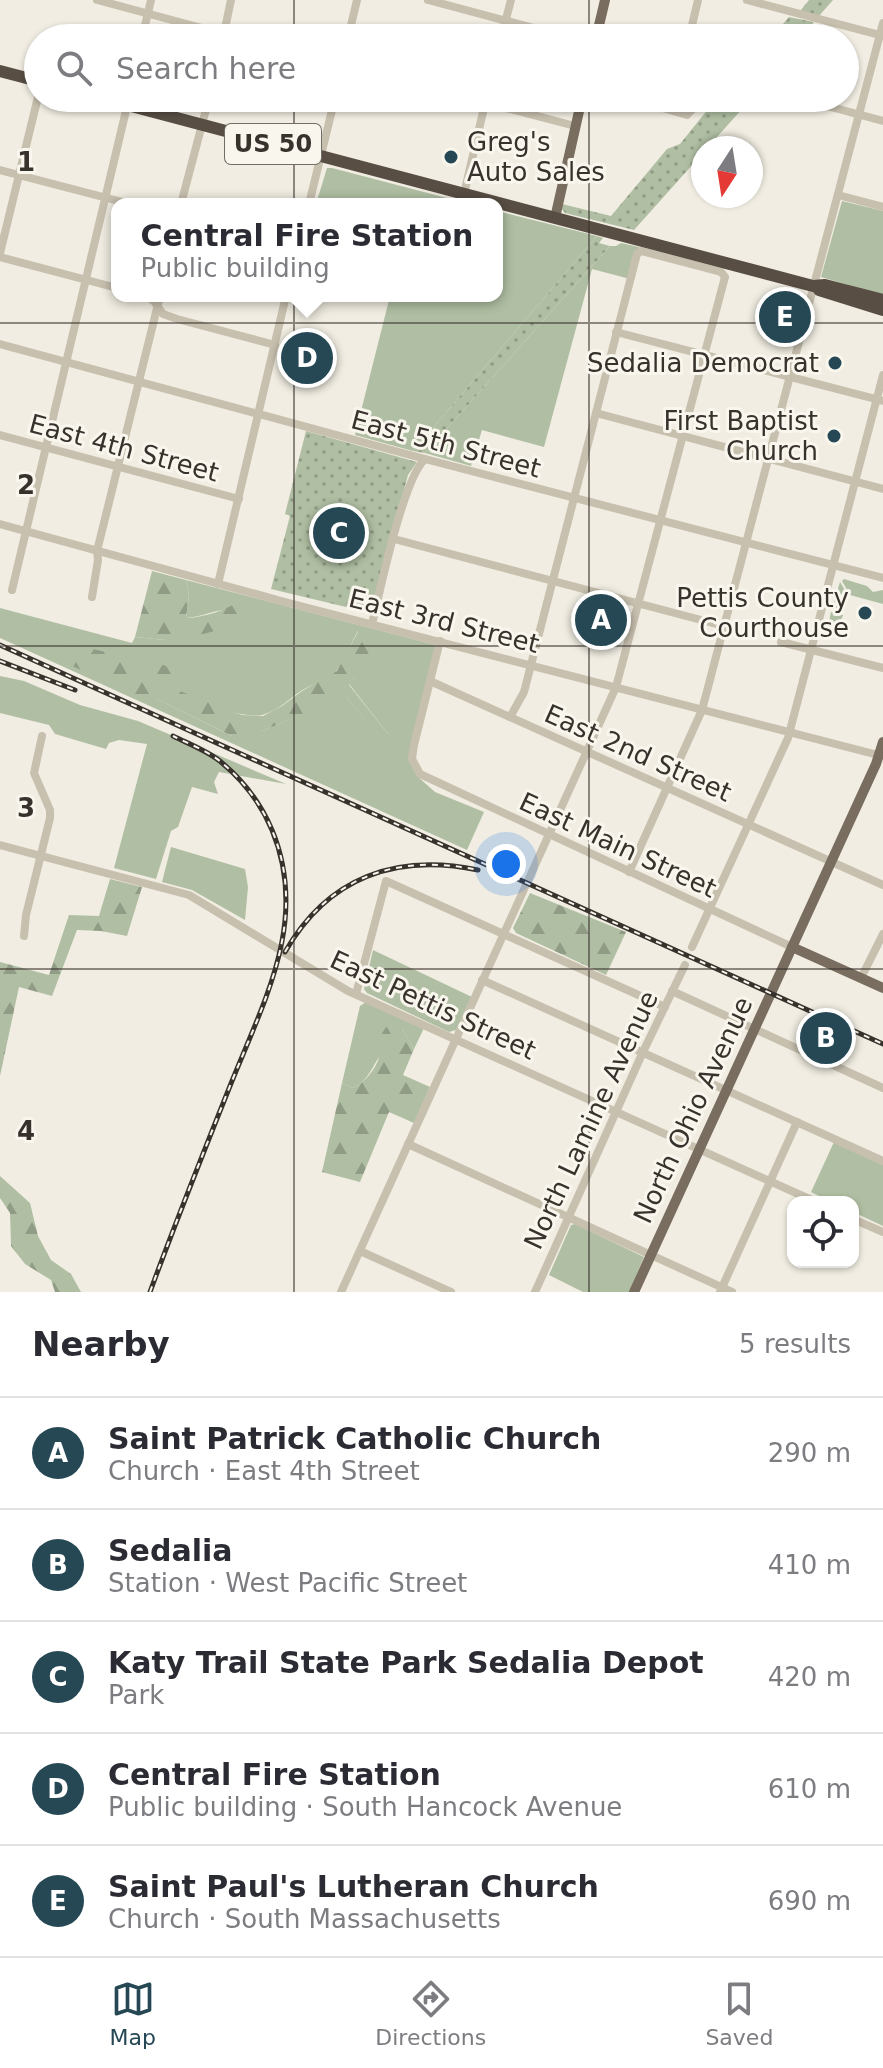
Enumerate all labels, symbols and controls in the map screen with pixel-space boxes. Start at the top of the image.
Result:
search box [24,24,859,112]
icon: search [52,46,96,90]
text: Search here [116,51,296,86]
road number: US 50 [225,124,321,164]
place label: Greg's Auto Sales [467,127,605,187]
north arrow [691,136,763,208]
text: 1 [17,147,35,177]
marker: Greg's Auto Sales [442,148,460,166]
popup [111,198,503,302]
text: Central Fire Station [141,218,473,253]
text: Public building [141,253,330,283]
pin: E [759,287,811,347]
pin: D [281,328,333,388]
place label: Sedalia Democrat [587,348,819,378]
marker: Sedalia Democrat [826,354,844,372]
street label: East 5th Street [348,404,544,484]
place label: First Baptist Church [664,406,818,466]
street label: East 4th Street [26,408,222,488]
marker: First Baptist Church [825,427,843,445]
text: 2 [17,470,35,500]
pin: C [313,503,365,563]
street label: East 3rd Street [346,583,542,659]
place label: Pettis County Courthouse [676,583,849,643]
pin: A [575,590,627,650]
marker: Pettis County Courthouse [856,604,874,622]
street label: East 2nd Street [540,698,736,808]
street label: East Main Street [515,786,721,904]
text: 3 [17,793,35,823]
your location [486,844,526,884]
street label: East Pettis Street [325,944,541,1066]
street label: North Lamine Avenue [518,986,664,1254]
street label: North Ohio Avenue [627,992,759,1228]
pin: B [800,1008,852,1068]
text: 4 [17,1116,35,1146]
map controls [787,1196,859,1268]
button: locate [787,1196,859,1268]
text: Nearby [32,1324,170,1364]
text: 5 results [739,1329,851,1359]
text: Saint Patrick Catholic Church [108,1421,601,1456]
text: A [48,1438,68,1468]
text: 290 m [768,1438,851,1468]
text: Church · East 4th Street [108,1456,420,1486]
text: Sedalia [108,1533,232,1568]
text: B [48,1550,68,1580]
text: 410 m [768,1550,851,1580]
text: Station · West Pacific Street [108,1568,467,1598]
text: Katy Trail State Park Sedalia Depot [108,1645,704,1680]
text: C [48,1662,68,1692]
text: 420 m [768,1662,851,1692]
text: Park [108,1680,164,1710]
text: Central Fire Station [108,1757,441,1792]
text: D [47,1774,69,1804]
text: 610 m [768,1774,851,1804]
text: Public building · South Hancock Avenue [108,1792,622,1822]
text: Saint Paul's Lutheran Church [108,1869,599,1904]
text: E [49,1886,67,1916]
text: 690 m [768,1886,851,1916]
text: Church · South Massachusetts [108,1904,501,1934]
tab: Map [110,1977,156,2050]
tab: Directions [375,1977,486,2050]
tab: Saved [705,1977,773,2050]

